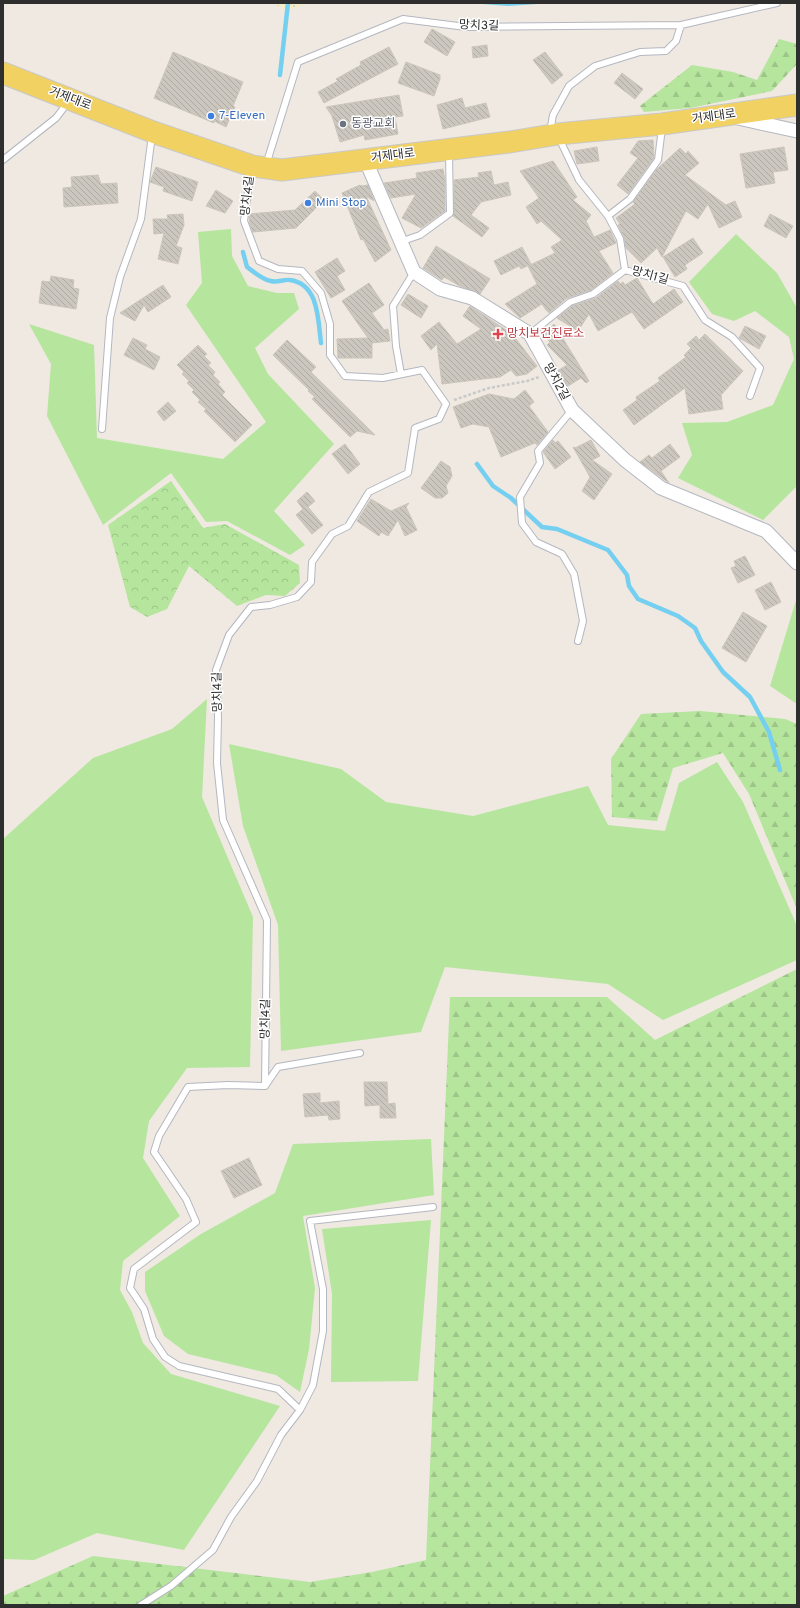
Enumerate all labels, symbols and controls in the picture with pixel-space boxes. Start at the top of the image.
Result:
street label: 망치3길 [459,17,499,35]
street label: 거제대로 [47,84,93,114]
street label: 거제대로 [691,106,737,128]
place label: 7-Eleven [219,108,265,124]
marker: 7-Eleven [206,111,216,121]
place label: 동광교회 [351,116,395,132]
marker: 동광교회 [338,119,348,129]
street label: 거제대로 [370,145,416,167]
street label: 망치4길 [238,175,258,217]
place label: Mini Stop [316,195,366,211]
marker: Mini Stop [303,198,313,208]
street label: 망치1길 [630,263,670,289]
place label: 망치보건진료소 [507,326,584,342]
marker: 망치보건진료소 [492,328,504,340]
street label: 망치2길 [539,360,573,404]
street label: 망치4길 [210,672,226,712]
street label: 망치4길 [258,999,274,1039]

